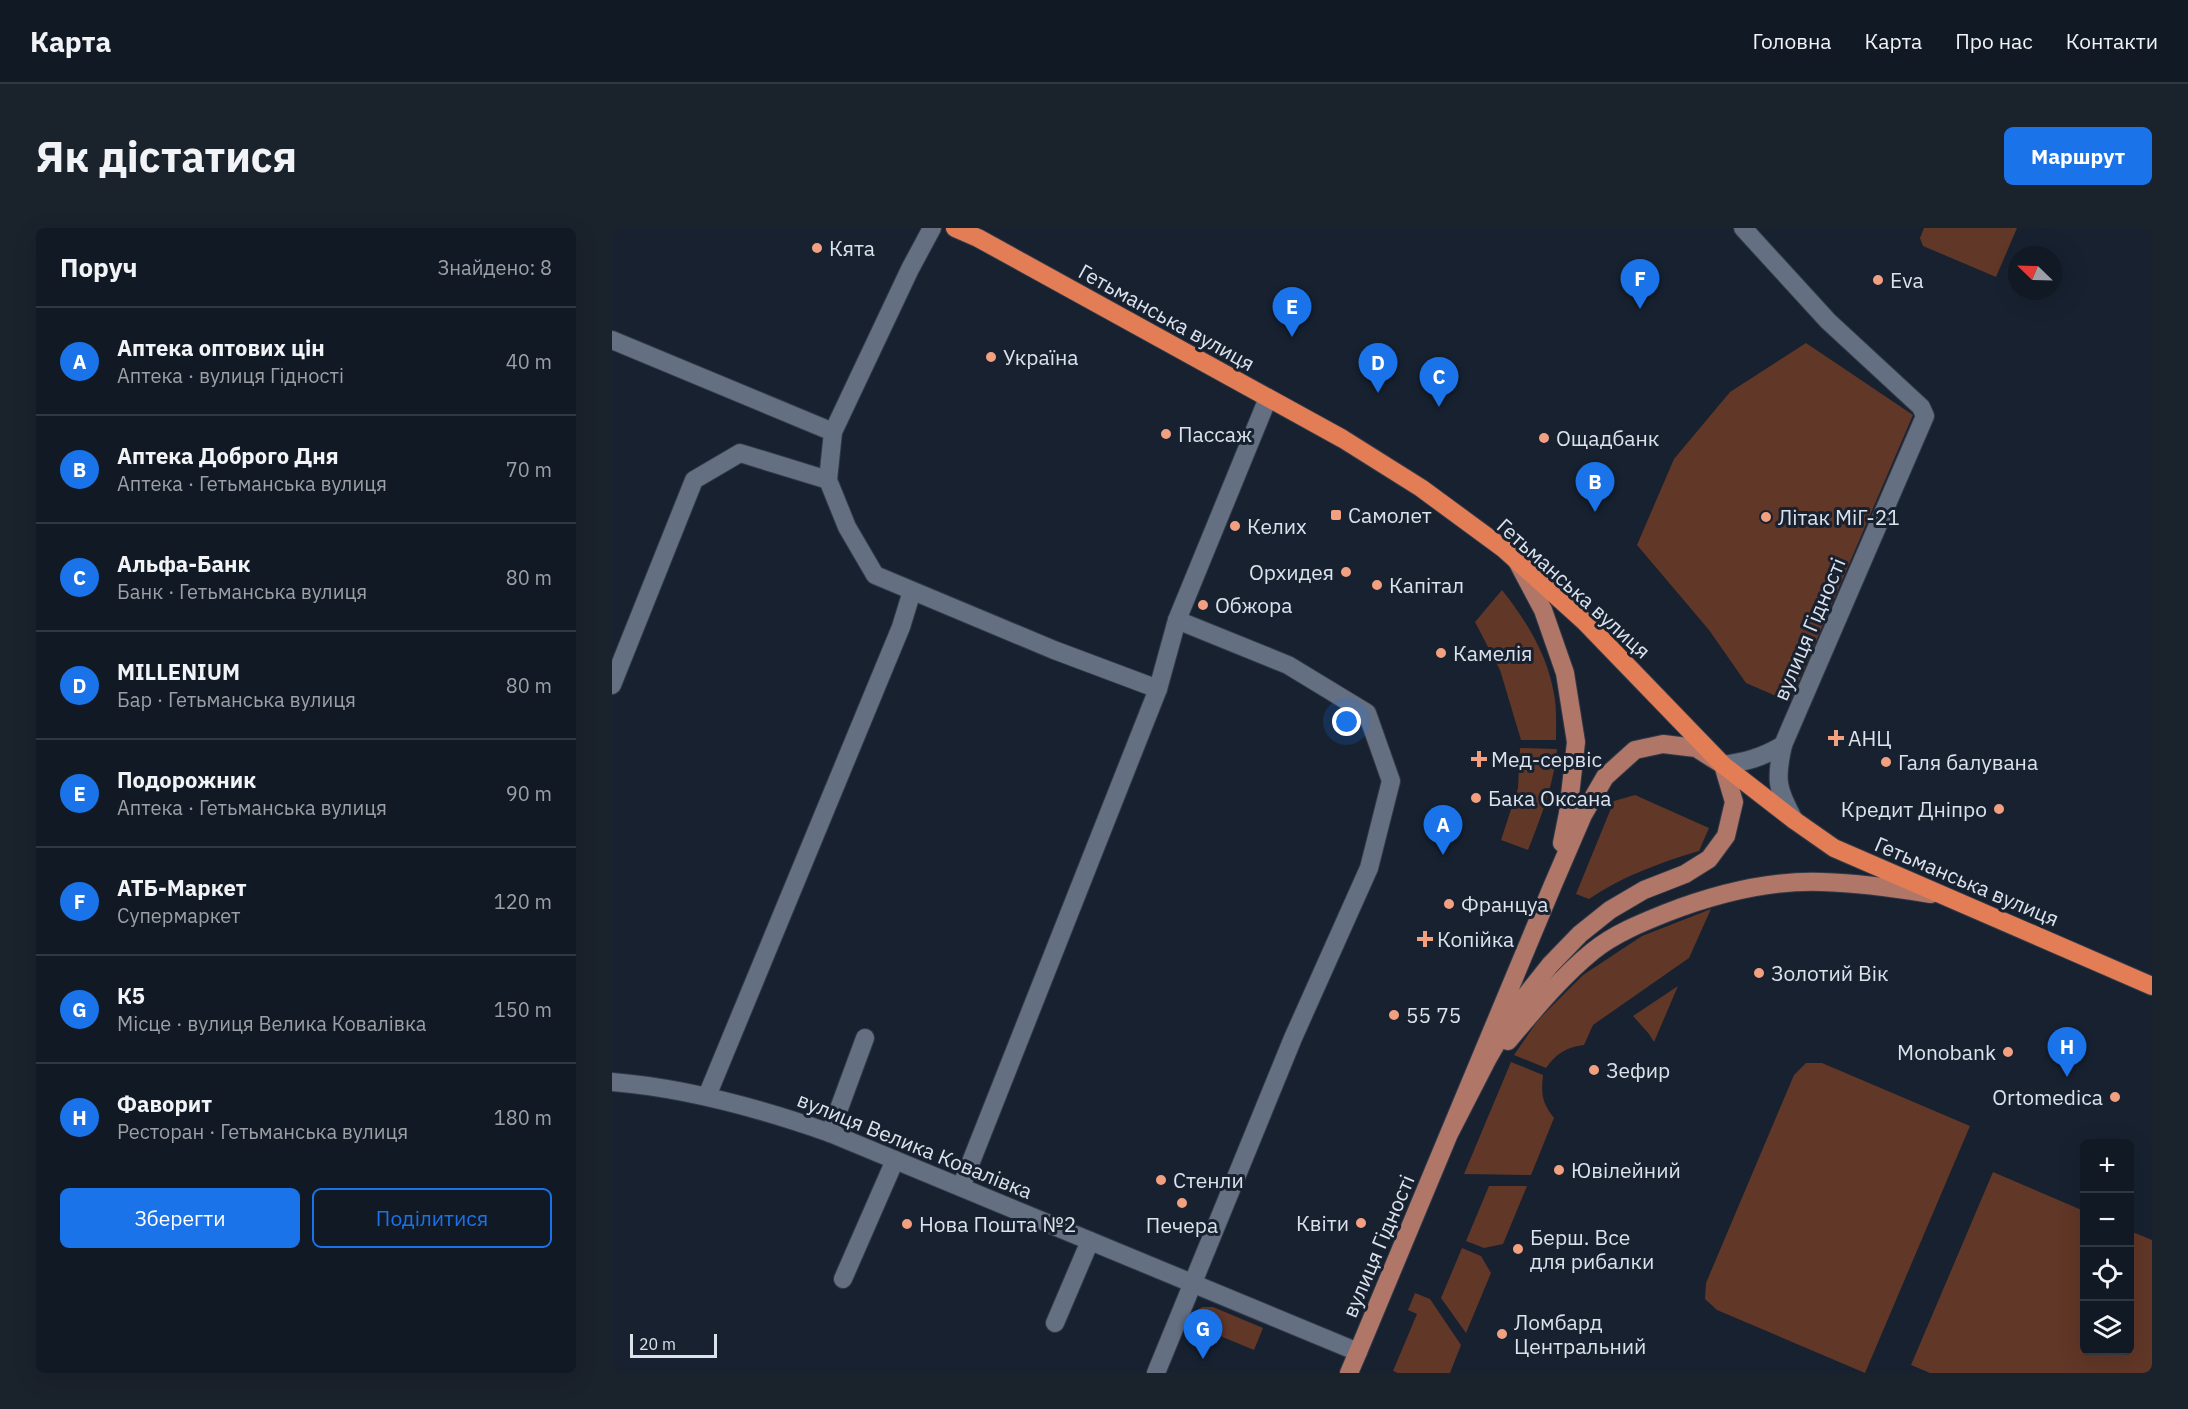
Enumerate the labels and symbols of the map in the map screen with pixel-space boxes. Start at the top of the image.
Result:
place label: Кята [829,234,875,262]
marker: Кята [810,241,824,255]
north arrow [2008,246,2062,300]
street label: Гетьманська вулиця [1074,257,1260,377]
pin: F [1620,260,1660,309]
place label: Eva [1890,266,1924,294]
marker: Eva [1871,273,1885,287]
pin: E [1272,288,1312,337]
place label: Україна [1003,343,1078,371]
pin: D [1358,344,1398,393]
marker: Україна [984,350,998,364]
pin: C [1420,358,1458,407]
place label: Пассаж [1178,420,1252,448]
place label: Ощадбанк [1556,424,1659,452]
marker: Пассаж [1159,427,1173,441]
marker: Ощадбанк [1537,431,1551,445]
pin: B [1576,462,1614,512]
place label: Самолет [1348,501,1432,529]
place label: Літак МіГ-21 [1778,503,1900,531]
marker: Самолет [1329,508,1343,522]
marker: Літак МіГ-21 [1759,510,1773,524]
place label: Келих [1247,512,1307,540]
street label: Гетьманська вулиця [1491,512,1657,664]
marker: Келих [1228,519,1242,533]
street label: вулиця Гідності [1766,553,1852,705]
place label: Орхидея [1249,558,1334,586]
marker: Орхидея [1339,565,1353,579]
place label: Капітал [1389,571,1464,599]
marker: Капітал [1370,578,1384,592]
place label: Обжора [1215,591,1292,619]
marker: Обжора [1196,598,1210,612]
place label: Камелія [1453,639,1533,667]
marker: Камелія [1434,646,1448,660]
your location [1332,707,1361,736]
place label: АНЦ [1848,724,1892,752]
marker: АНЦ [1829,731,1843,745]
place label: Мед-сервіс [1491,745,1602,773]
place label: Галя балувана [1898,748,2038,776]
marker: Мед-сервіс [1472,752,1486,766]
marker: Галя балувана [1879,755,1893,769]
place label: Бака Оксана [1488,784,1612,812]
marker: Бака Оксана [1469,791,1483,805]
place label: Кредит Дніпро [1841,795,1987,823]
marker: Кредит Дніпро [1992,802,2006,816]
pin: A [1424,806,1462,855]
street label: Гетьманська вулиця [1871,830,2063,932]
place label: Француа [1461,890,1548,918]
marker: Француа [1442,897,1456,911]
place label: Копійка [1437,925,1514,953]
marker: Копійка [1418,932,1432,946]
place label: Золотий Вік [1771,959,1889,987]
marker: Золотий Вік [1752,966,1766,980]
place label: 55 75 [1406,1001,1461,1029]
marker: 55 75 [1387,1008,1401,1022]
pin: H [2048,1028,2086,1077]
place label: Monobank [1897,1038,1996,1066]
marker: Monobank [2001,1045,2015,1059]
place label: Зефир [1606,1056,1670,1084]
marker: Зефир [1587,1063,1601,1077]
place label: Ortomedica [1992,1083,2103,1111]
street label: вулиця Велика Ковалівка [793,1085,1037,1205]
marker: Ortomedica [2108,1090,2122,1104]
place label: Ювілейний [1571,1156,1681,1184]
marker: Ювілейний [1552,1163,1566,1177]
place label: Стенли [1173,1166,1244,1194]
street label: вулиця Гідності [1335,1170,1421,1322]
marker: Стенли [1154,1173,1168,1187]
marker: Печера [1175,1196,1189,1210]
place label: Квіти [1296,1209,1349,1237]
place label: Нова Пошта №2 [919,1210,1076,1238]
place label: Печера [1146,1211,1218,1239]
marker: Квіти [1354,1216,1368,1230]
marker: Нова Пошта №2 [900,1217,914,1231]
place label: Берш. Все для рибалки [1530,1223,1654,1275]
marker: Берш. Все для рибалки [1511,1242,1525,1256]
place label: Ломбард Центральний [1514,1308,1646,1360]
pin: G [1184,1310,1222,1359]
marker: Ломбард Центральний [1495,1327,1509,1341]
scale bar [630,1331,717,1358]

